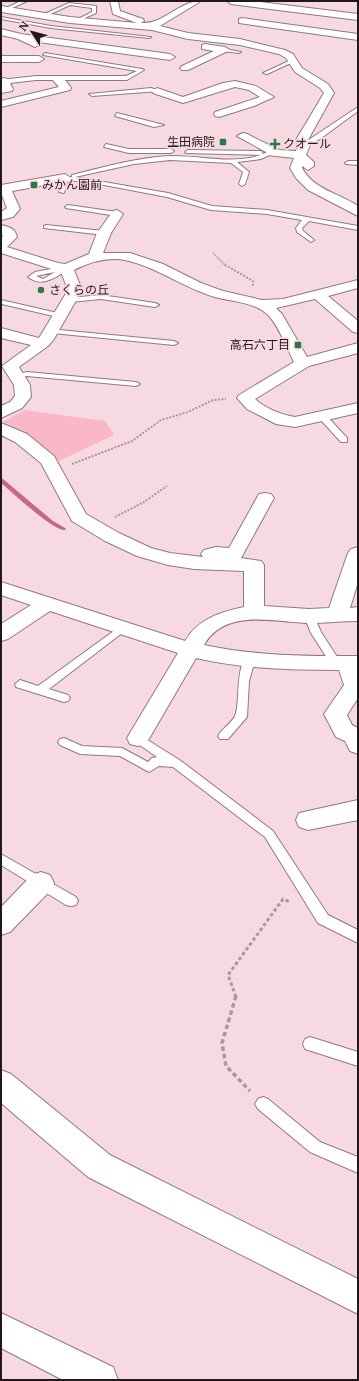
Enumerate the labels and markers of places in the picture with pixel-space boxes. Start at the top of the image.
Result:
place label: 生田病院 [167,133,215,150]
place label: クオール [283,135,331,152]
marker: 生田病院 [218,137,228,147]
marker: クオール [270,139,280,149]
place label: みかん園前 [42,176,102,193]
marker: みかん園前 [29,180,39,190]
place label: さくらの丘 [49,281,109,298]
marker: さくらの丘 [36,285,46,295]
place label: 高石六丁目 [230,336,290,353]
marker: 高石六丁目 [293,340,303,350]

